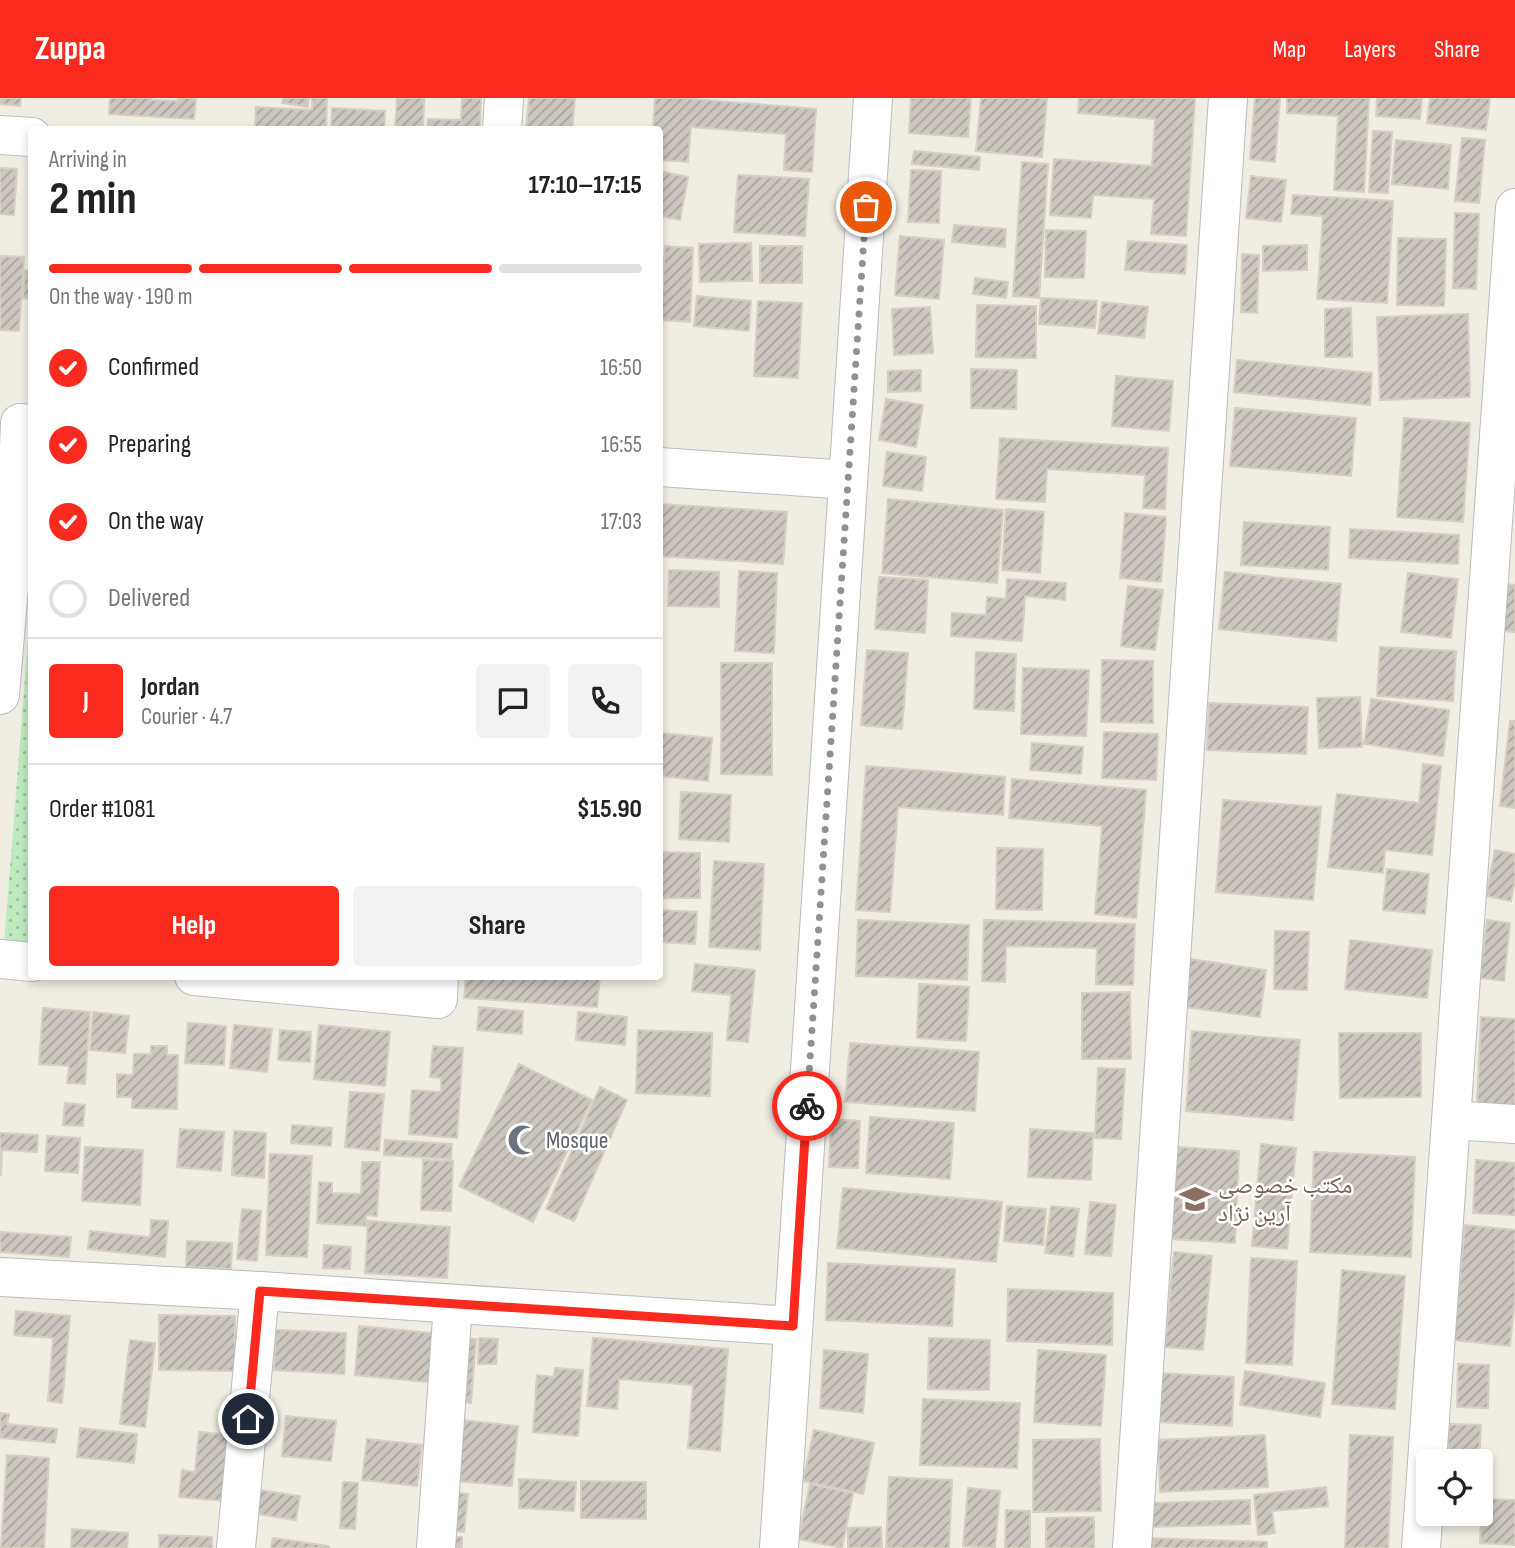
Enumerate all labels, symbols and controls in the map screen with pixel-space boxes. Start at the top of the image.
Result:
text: Zuppa [35,29,106,69]
text: Map [1273,35,1306,64]
text: Layers [1344,35,1396,64]
text: Share [1434,35,1480,64]
text: Arriving in [49,146,127,174]
text: 17:10–17:15 [529,170,642,201]
text: 2 min [49,172,137,227]
pin [836,177,896,237]
icon: bag [847,188,885,226]
text: On the way · 190 m [49,283,192,311]
icon: check [49,349,87,387]
text: Confirmed [108,352,199,383]
text: 16:50 [600,354,642,382]
icon: check [49,426,87,464]
text: Preparing [108,429,191,460]
text: 16:55 [601,431,642,459]
icon: check [49,503,87,541]
text: On the way [108,506,204,537]
text: 17:03 [601,508,642,536]
text: Delivered [108,583,190,614]
button: chat [476,664,550,738]
button: phone [568,664,642,738]
text: Jordan [141,672,199,703]
text: J [83,686,89,717]
text: Courier · 4.7 [141,703,232,731]
text: Order #1081 [49,794,155,825]
text: $15.90 [577,794,642,825]
button: Help [49,886,339,966]
button: Share [353,886,642,966]
courier [772,1071,842,1141]
icon: bike [788,1087,826,1125]
mosque icon: Mosque [506,1123,540,1157]
place label: Mosque [546,1126,609,1155]
place label: مکتب خصوصی آرین نژاد [1218,1171,1353,1228]
school or university icon: مکتب خصوصی آرین نژاد [1178,1182,1212,1216]
pin [218,1389,278,1449]
icon: home [229,1400,267,1438]
map controls [1416,1449,1493,1526]
button: locate [1416,1449,1493,1526]

